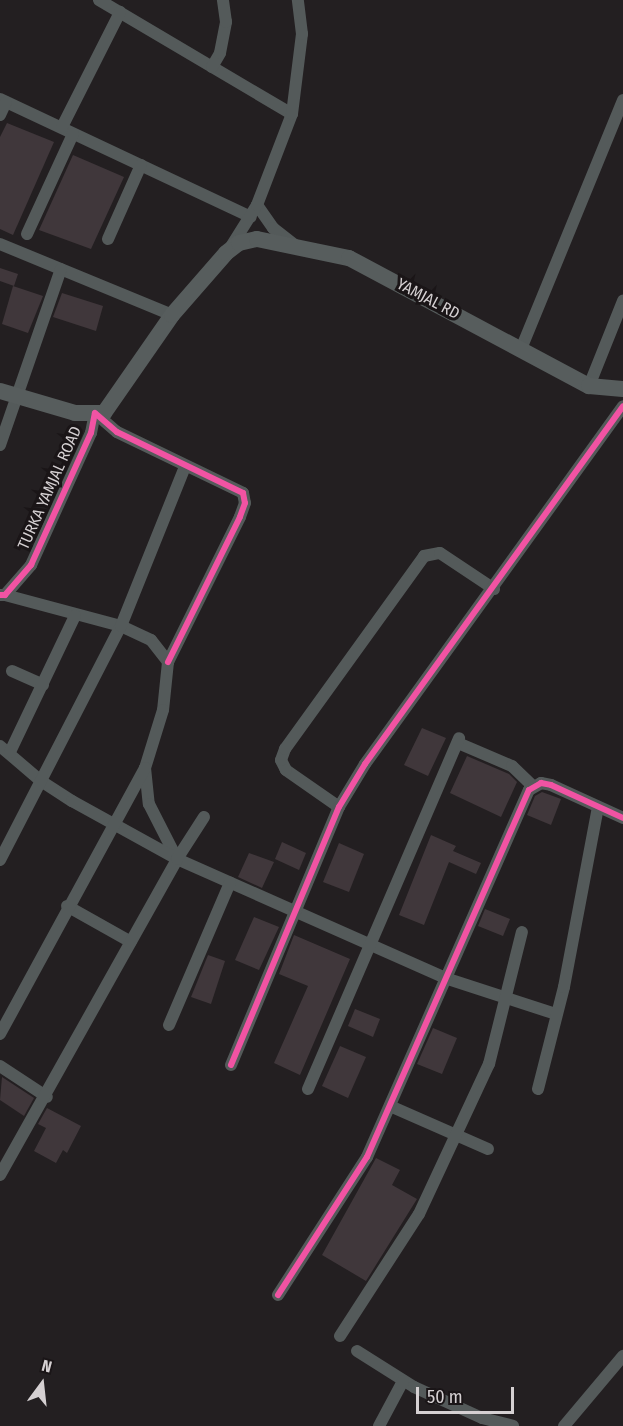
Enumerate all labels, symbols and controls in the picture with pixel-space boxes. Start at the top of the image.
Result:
street label: YAMJAL RD [393,274,463,324]
street label: TURKA YAMJAL ROAD [14,423,86,553]
north arrow [12,1354,72,1414]
text: N [40,1356,54,1377]
scale bar [419,1375,516,1413]
text: 50 m [427,1386,463,1408]

